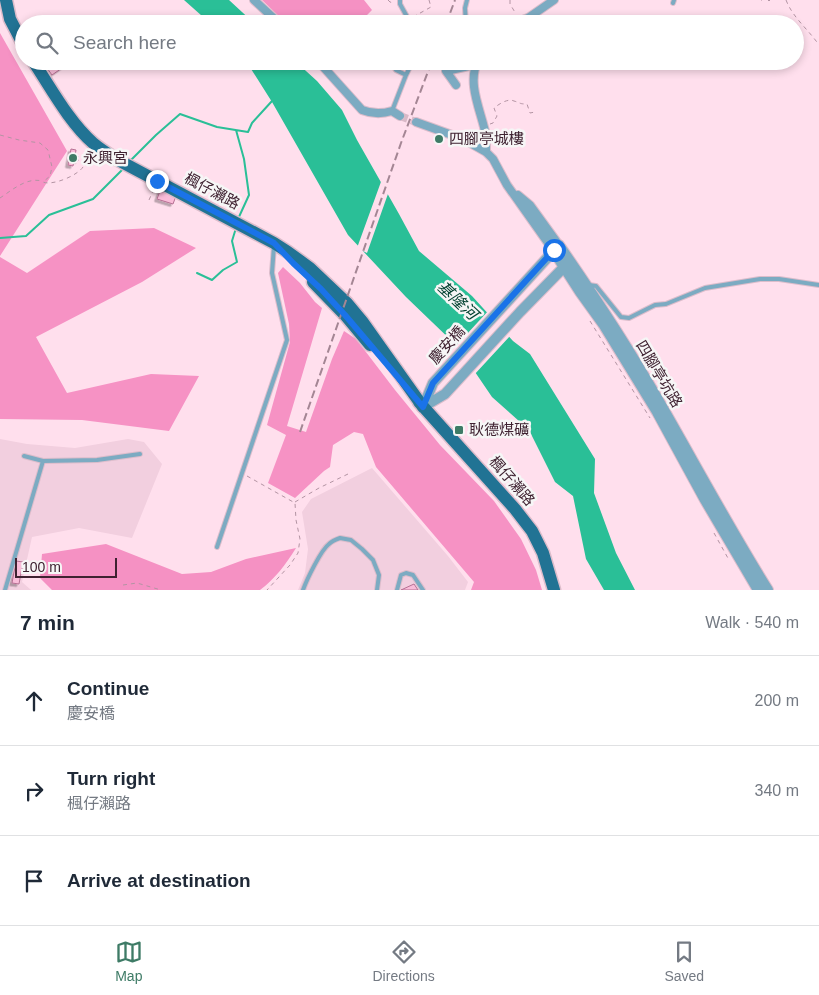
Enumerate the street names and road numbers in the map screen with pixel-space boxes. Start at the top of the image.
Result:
street label: 楓仔瀨路 [182,169,243,212]
street label: 慶安橋 [425,322,468,367]
street label: 四腳亭坑路 [633,337,686,410]
street label: 楓仔瀨路 [486,452,538,509]

